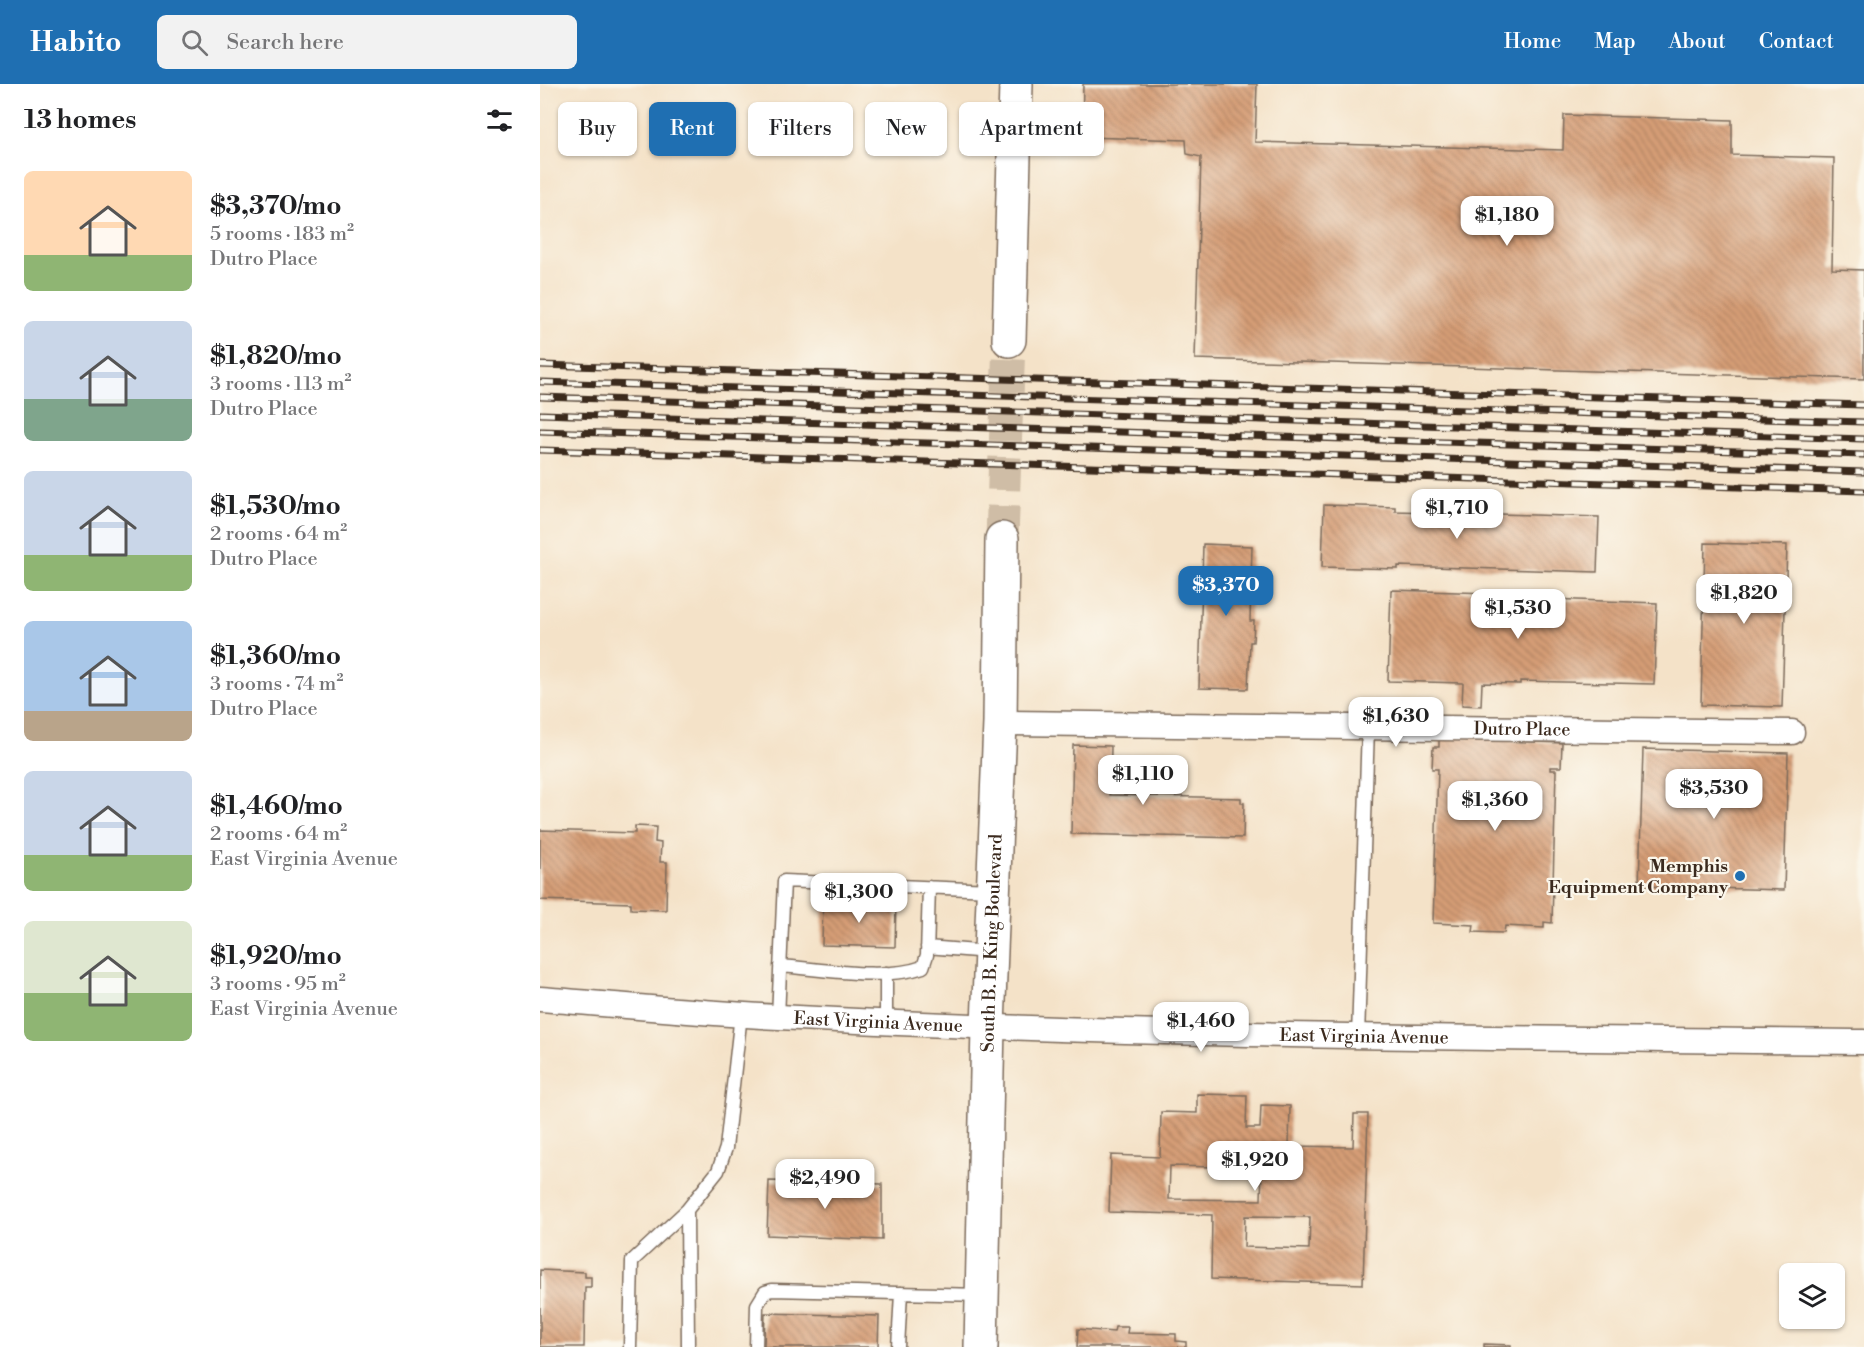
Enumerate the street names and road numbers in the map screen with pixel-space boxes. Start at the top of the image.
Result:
street label: Dutro Place [1473,717,1571,741]
street label: South B. B. King Boulevard [976,833,1007,1053]
street label: East Virginia Avenue [793,1006,963,1037]
street label: East Virginia Avenue [1279,1023,1449,1049]

